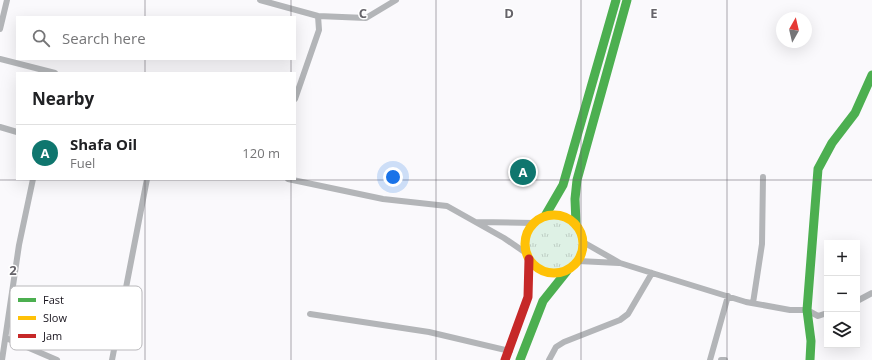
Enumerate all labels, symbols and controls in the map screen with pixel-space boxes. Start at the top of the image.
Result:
text: C [359,4,367,22]
text: D [504,4,514,22]
text: E [650,4,658,22]
north arrow [776,12,812,48]
search box [16,16,296,60]
icon: search [30,27,52,49]
text: Search here [62,28,146,48]
text: Nearby [32,87,94,110]
text: Shafa Oil [70,134,137,154]
text: A [41,144,49,162]
text: 120 m [242,144,280,162]
text: Fuel [70,154,95,172]
pin: A [510,157,536,187]
your location [383,167,403,187]
map controls [824,240,860,348]
button: + [824,240,860,276]
text: 2 [9,261,17,279]
button: − [824,276,860,312]
legend [10,286,142,350]
text: Fast [43,292,64,307]
text: Slow [43,310,67,325]
button: layers [824,312,860,348]
text: Jam [42,328,62,343]

